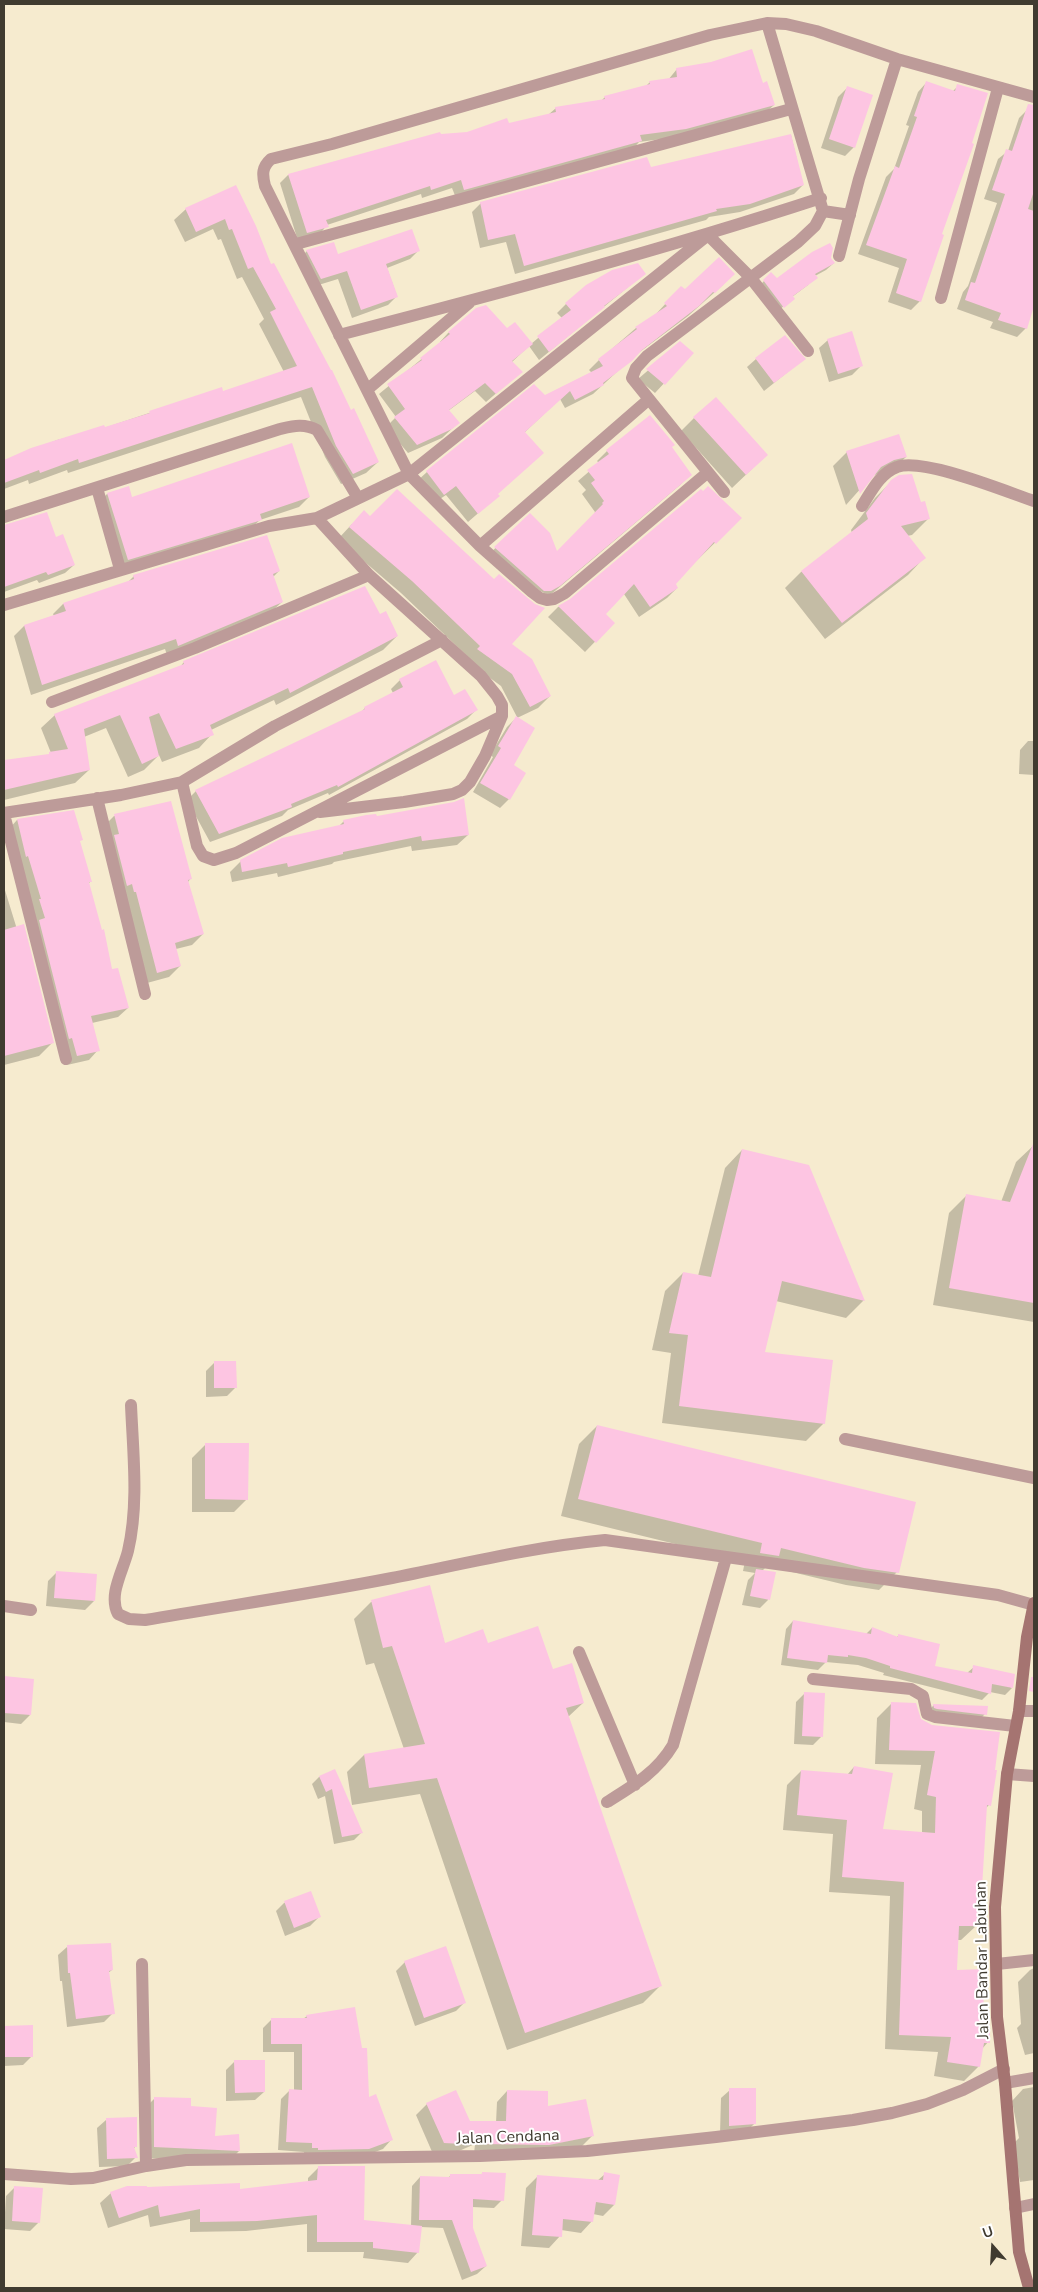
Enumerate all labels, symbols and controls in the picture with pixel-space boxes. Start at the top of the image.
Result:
street label: Jalan Bandar Labuhan [972,1881,994,2039]
street label: Jalan Cendana [456,2127,560,2149]
north arrow [968,2222,1018,2272]
text: U [980,2222,996,2243]

